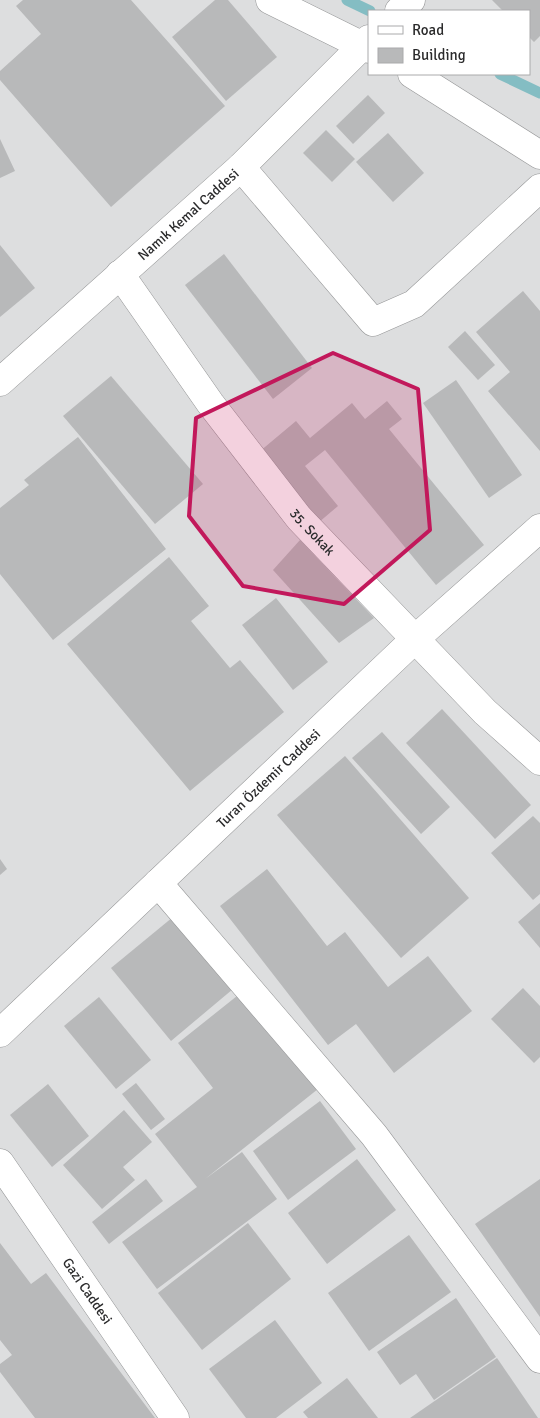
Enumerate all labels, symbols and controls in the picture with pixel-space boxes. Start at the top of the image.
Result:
legend [368,10,530,75]
text: Road [412,21,444,39]
text: Building [412,46,466,64]
street label: Namık Kemal Caddesi [134,165,242,264]
street label: 35. Sokak [286,505,339,559]
street label: Turan Özdemir Caddesi [213,725,324,831]
street label: Gazi Caddesi [59,1254,116,1327]

